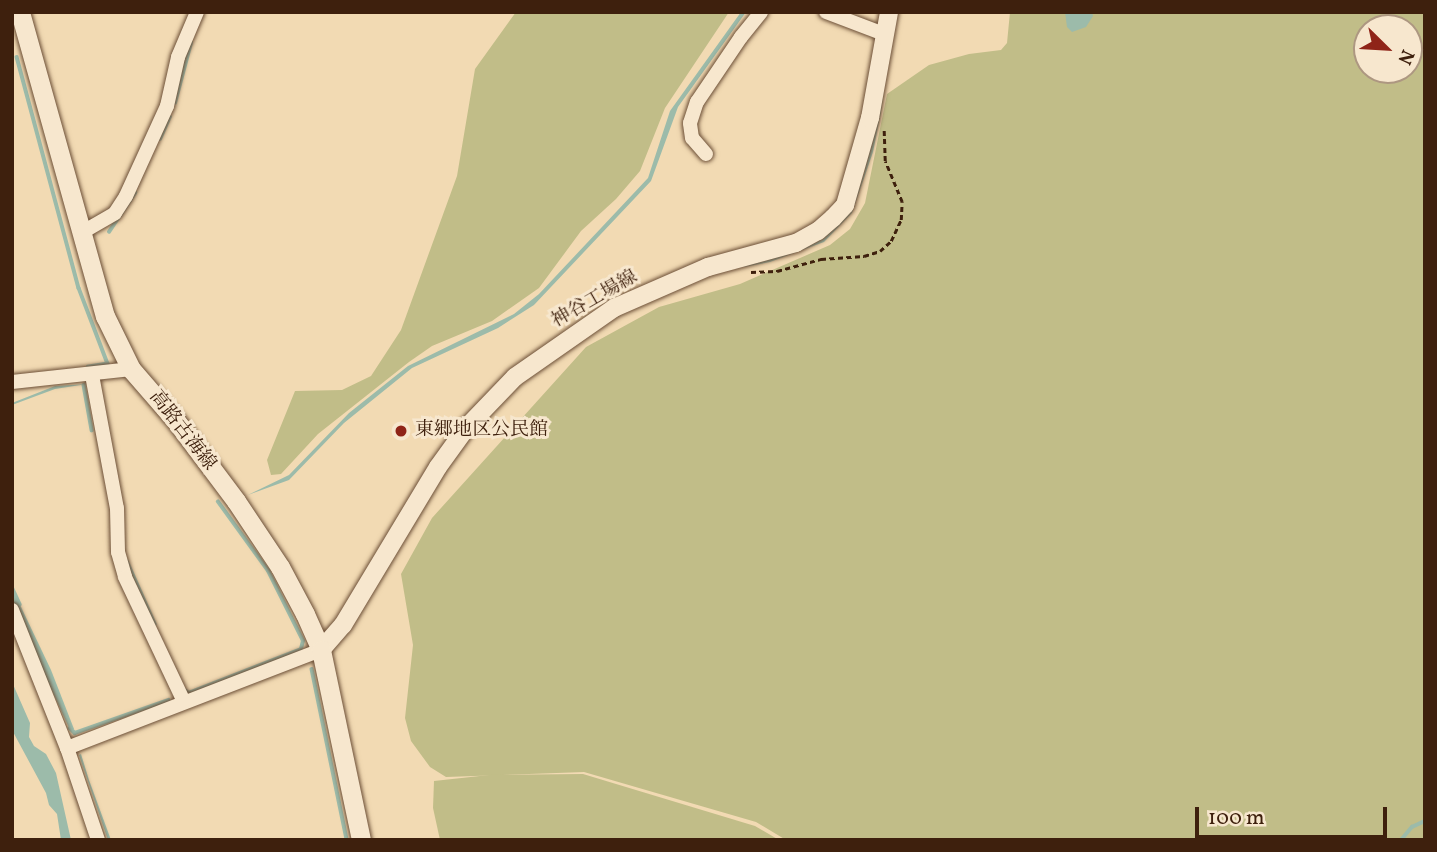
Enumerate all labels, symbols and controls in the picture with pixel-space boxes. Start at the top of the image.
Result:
north arrow [1353,14,1423,84]
text: N [1391,45,1420,68]
street label: 神谷工場線 [548,266,642,334]
street label: 高路古海線 [144,387,220,475]
place label: 東郷地区公民館 [415,420,548,442]
marker: 東郷地区公民館 [393,423,409,439]
scale bar [1199,792,1392,836]
text: 100 m [1208,804,1265,833]

